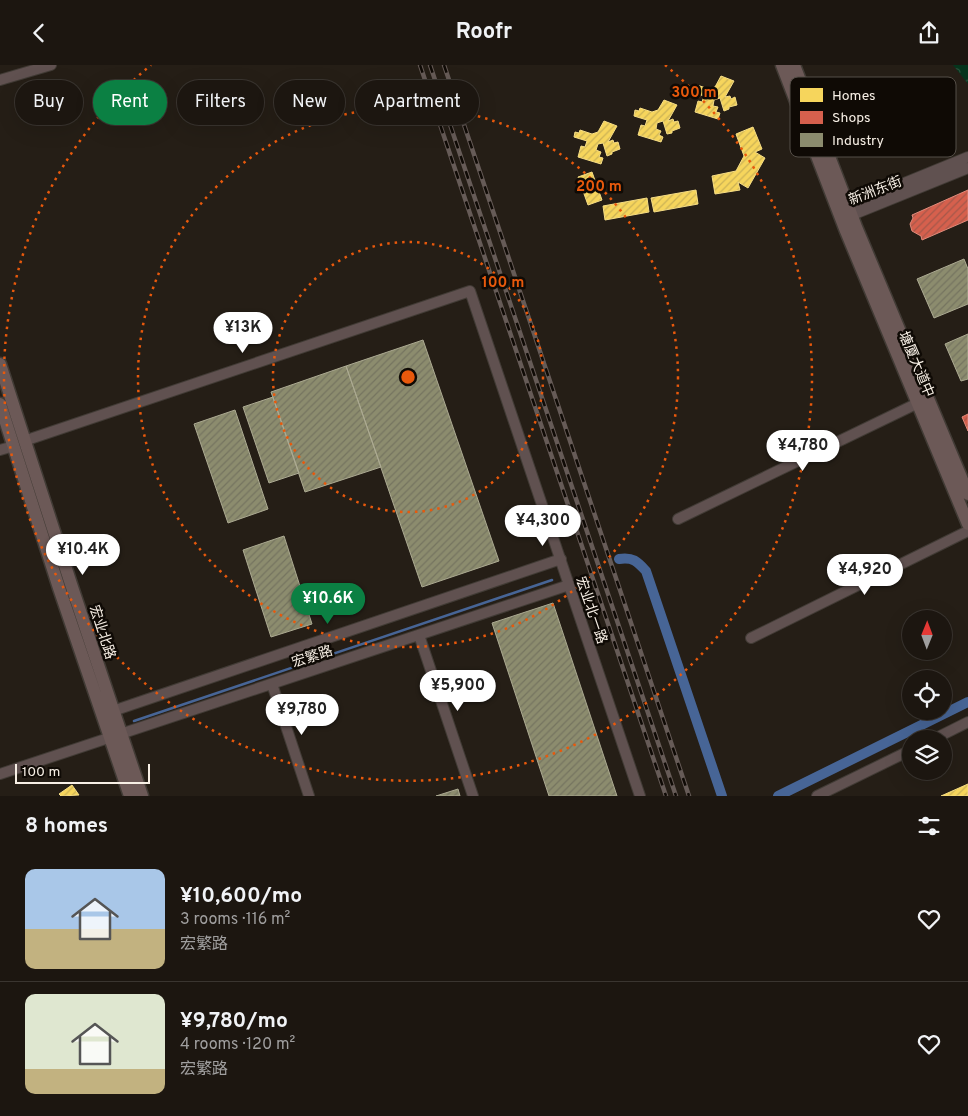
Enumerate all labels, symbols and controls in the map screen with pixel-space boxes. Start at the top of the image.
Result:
icon: back [25,19,53,47]
text: Roofr [456,19,512,46]
icon: share [915,19,943,47]
legend [790,77,956,157]
chip: Buy [15,80,83,125]
chip: Rent [93,80,167,125]
chip: Filters [177,80,264,125]
chip: New [274,80,345,125]
chip: Apartment [355,80,479,125]
text: 300 m [671,84,717,103]
text: Homes [832,88,876,105]
text: Shops [832,110,871,127]
text: Industry [832,133,884,150]
street label: 新洲东街 [846,172,905,209]
text: 200 m [576,178,622,197]
text: 100 m [482,274,524,293]
pin: ¥13K [213,311,273,354]
text: ¥13K [225,318,261,338]
street label: 塘厦大道中 [894,329,938,400]
centre of rings [399,368,417,386]
pin: ¥4,780 [762,429,844,472]
text: ¥4,780 [777,436,829,456]
pin: ¥4,300 [502,505,584,547]
text: ¥4,300 [516,511,570,531]
pin: ¥10.4K [42,533,124,576]
text: ¥10.4K [57,540,109,560]
pin: ¥4,920 [824,553,906,596]
text: ¥4,920 [838,560,892,580]
street label: 宏业北一路 [571,574,611,646]
pin: ¥10.6K [287,583,369,625]
text: ¥10.6K [302,589,354,609]
street label: 宏业北路 [85,603,119,662]
north arrow [902,610,952,660]
map controls [902,610,952,780]
street label: 宏繁路 [290,643,335,672]
pin: ¥5,900 [417,669,499,712]
button: locate [902,670,952,720]
text: ¥5,900 [431,676,485,696]
pin: ¥9,780 [261,693,343,736]
text: ¥9,780 [277,700,327,720]
button: layers [902,730,952,780]
scale bar [15,761,150,784]
text: 100 m [22,764,60,781]
icon: filters [915,812,943,840]
text: 8 homes [25,813,108,840]
text: ¥10,600/mo [180,883,302,910]
icon: home [65,889,125,949]
icon: heart [915,905,943,933]
text: 3 rooms · 116 m² [180,910,290,930]
text: 宏繁路 [180,935,228,955]
text: ¥9,780/mo [180,1008,288,1035]
icon: home [65,1014,125,1074]
icon: heart [915,1030,943,1058]
text: 4 rooms · 120 m² [180,1035,295,1055]
text: 宏繁路 [180,1060,228,1080]

